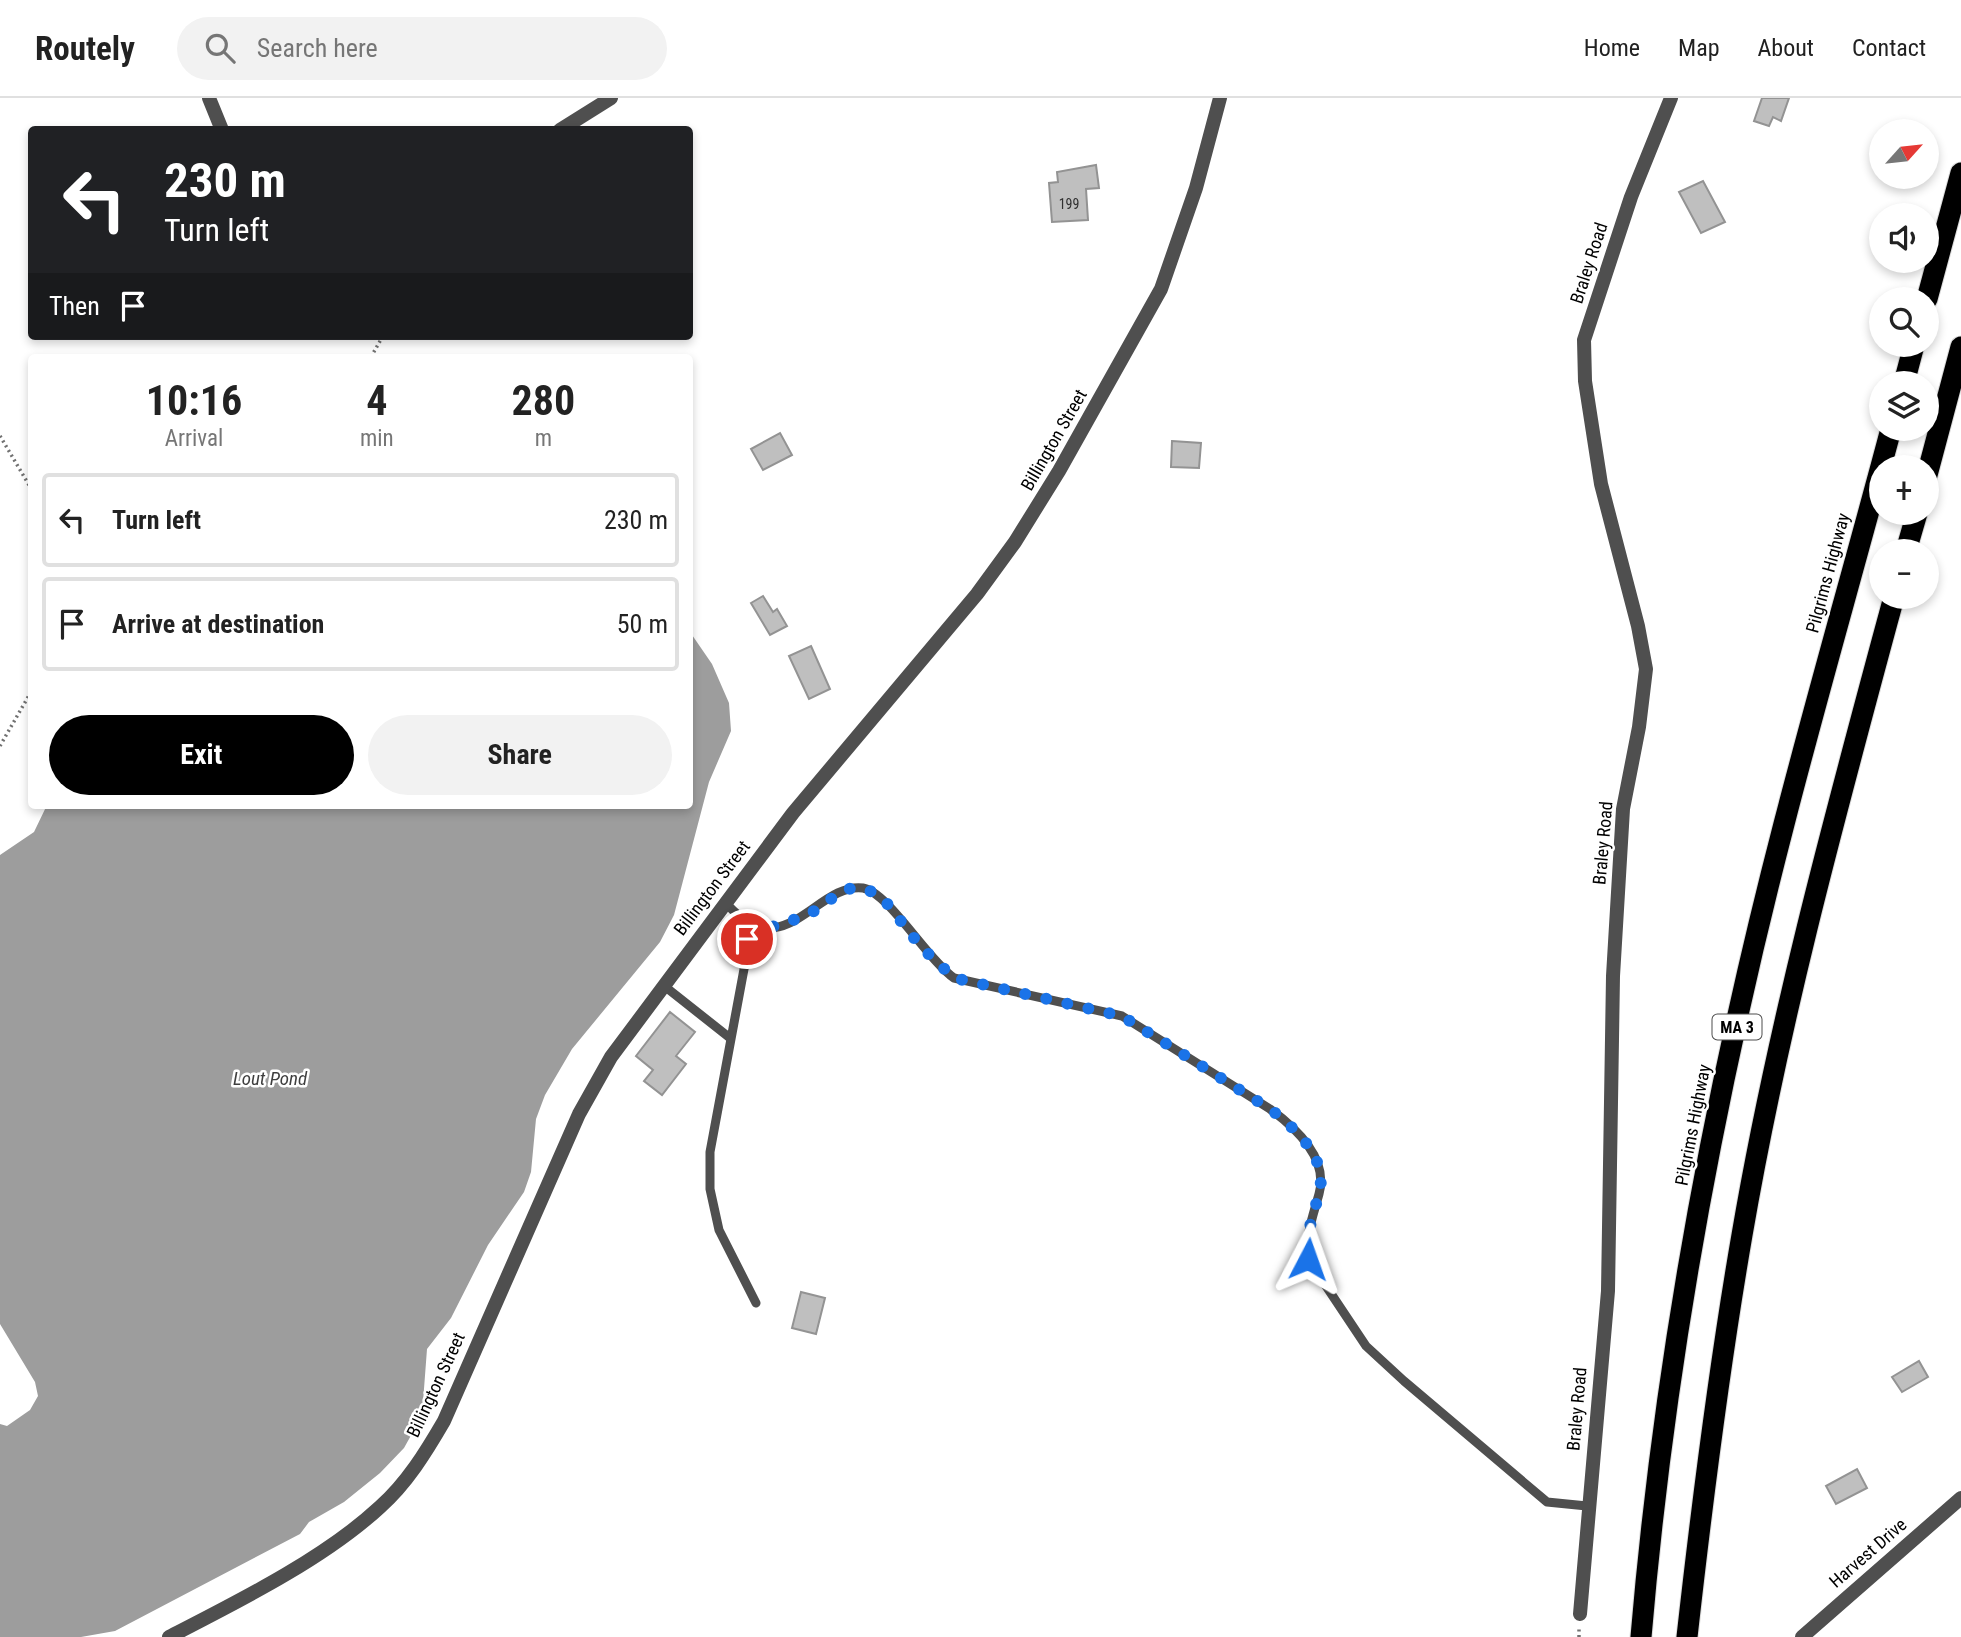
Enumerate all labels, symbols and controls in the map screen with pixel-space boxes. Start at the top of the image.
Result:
search box [177,17,667,80]
text: Routely [35,29,135,68]
icon: search [201,29,239,67]
text: Search here [257,33,378,63]
text: Home [1584,34,1640,62]
text: Map [1678,34,1720,62]
text: About [1758,34,1814,62]
text: Contact [1852,34,1926,62]
north arrow [1869,119,1939,189]
map controls [1869,119,1939,609]
text: 230 m [164,152,286,209]
icon: left [49,154,140,245]
house number: 199 [1059,196,1079,212]
button: sound [1869,203,1939,273]
text: Turn left [164,211,269,249]
street label: Braley Road [1566,220,1611,306]
icon: arrive [114,287,152,325]
button: search [1869,287,1939,357]
text: Then [49,291,100,321]
button: layers [1869,371,1939,441]
text: 10:16 [146,376,242,425]
text: 4 [366,376,387,425]
text: 280 [511,376,575,425]
street label: Billington Street [1016,385,1091,494]
text: Arrival [165,425,223,452]
text: min [360,425,394,452]
text: m [535,425,552,452]
button: + [1869,455,1939,525]
icon: left [53,501,91,539]
text: Turn left [112,505,201,535]
text: 230 m [604,505,668,535]
street label: Pilgrims Highway [1801,510,1854,635]
button: − [1869,539,1939,609]
icon: arrive [53,605,91,643]
text: Arrive at destination [112,609,324,639]
text: 50 m [617,609,668,639]
button: Exit [49,715,354,795]
button: Share [368,715,672,795]
street label: Braley Road [1588,800,1617,886]
street label: Billington Street [669,836,754,939]
pin [717,909,777,969]
icon: arrive [728,920,766,958]
road number: MA 3 [1712,1015,1762,1040]
street label: Pilgrims Highway [1670,1062,1715,1187]
water label: Lout Pond [233,1067,308,1090]
position arrow [1271,1222,1345,1296]
street label: Billington Street [402,1329,469,1441]
street label: Braley Road [1562,1366,1591,1452]
street label: Harvest Drive [1825,1514,1910,1592]

